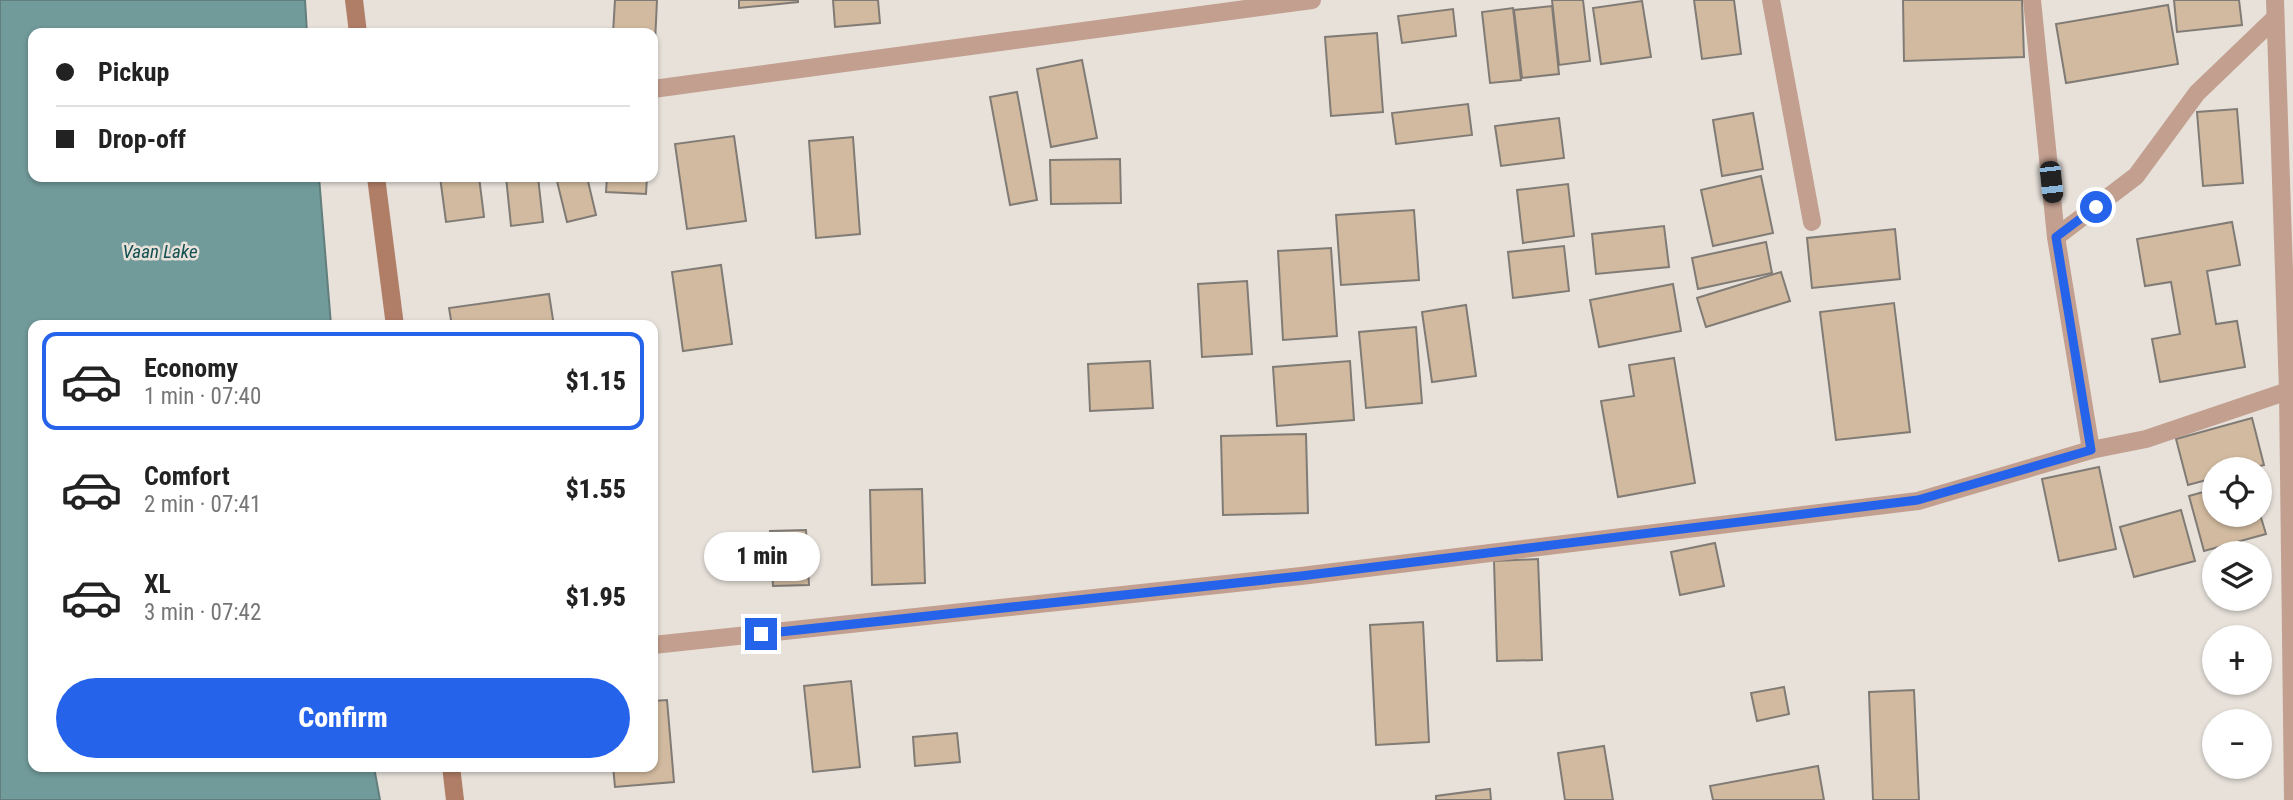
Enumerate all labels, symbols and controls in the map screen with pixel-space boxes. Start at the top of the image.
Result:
text: Pickup [98,57,169,87]
text: Drop-off [98,124,186,154]
car [2039,160,2064,204]
route start [2080,191,2112,223]
water label: Vaan Lake [122,240,198,263]
icon: car [60,350,123,413]
text: Economy [144,353,238,383]
text: $1.15 [565,366,626,396]
text: 1 min · 07:40 [144,383,261,410]
map controls [2202,457,2272,779]
button: locate [2202,457,2272,527]
icon: car [60,458,123,521]
text: Comfort [144,461,230,491]
text: $1.55 [565,474,626,504]
text: 2 min · 07:41 [144,491,261,518]
callout: 1 min [703,532,819,582]
button: layers [2202,541,2272,611]
text: 1 min [736,543,788,570]
icon: car [60,566,123,629]
text: XL [144,569,171,599]
text: $1.95 [565,582,626,612]
text: 3 min · 07:42 [144,599,261,626]
route end [745,618,777,650]
button: + [2202,625,2272,695]
button: Confirm [56,678,630,758]
button: − [2202,709,2272,779]

